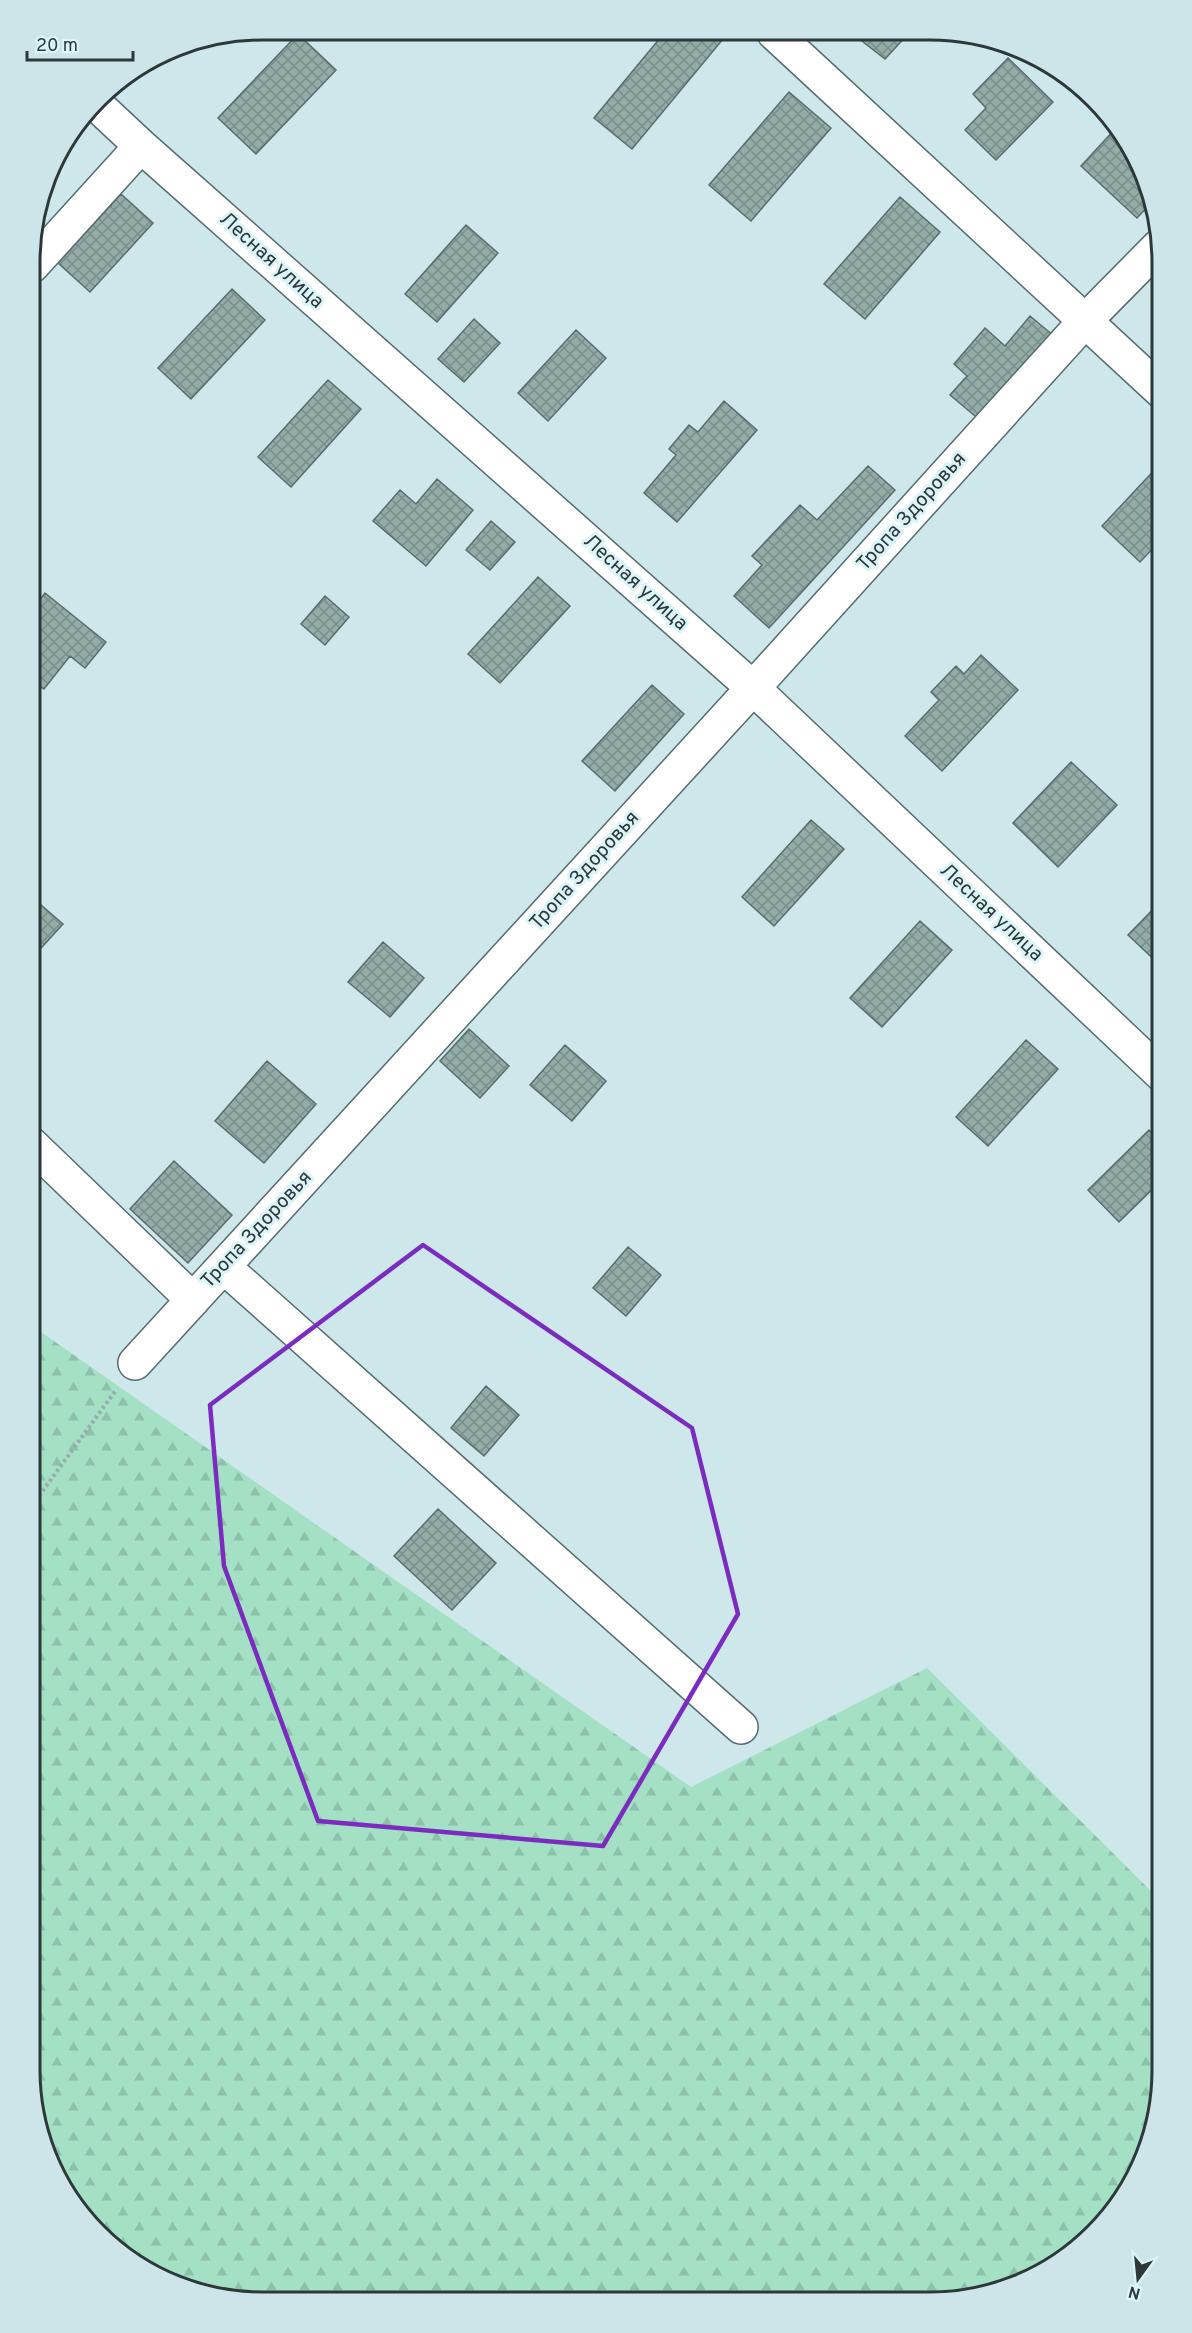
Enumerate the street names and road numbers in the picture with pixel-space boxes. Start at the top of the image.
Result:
street label: Лесная улица [213,207,329,315]
street label: Тропа Здоровья [852,447,972,577]
street label: Лесная улица [577,529,693,637]
street label: Тропа Здоровья [525,806,645,936]
street label: Лесная улица [934,858,1048,968]
street label: Тропа Здоровья [196,1166,318,1294]

